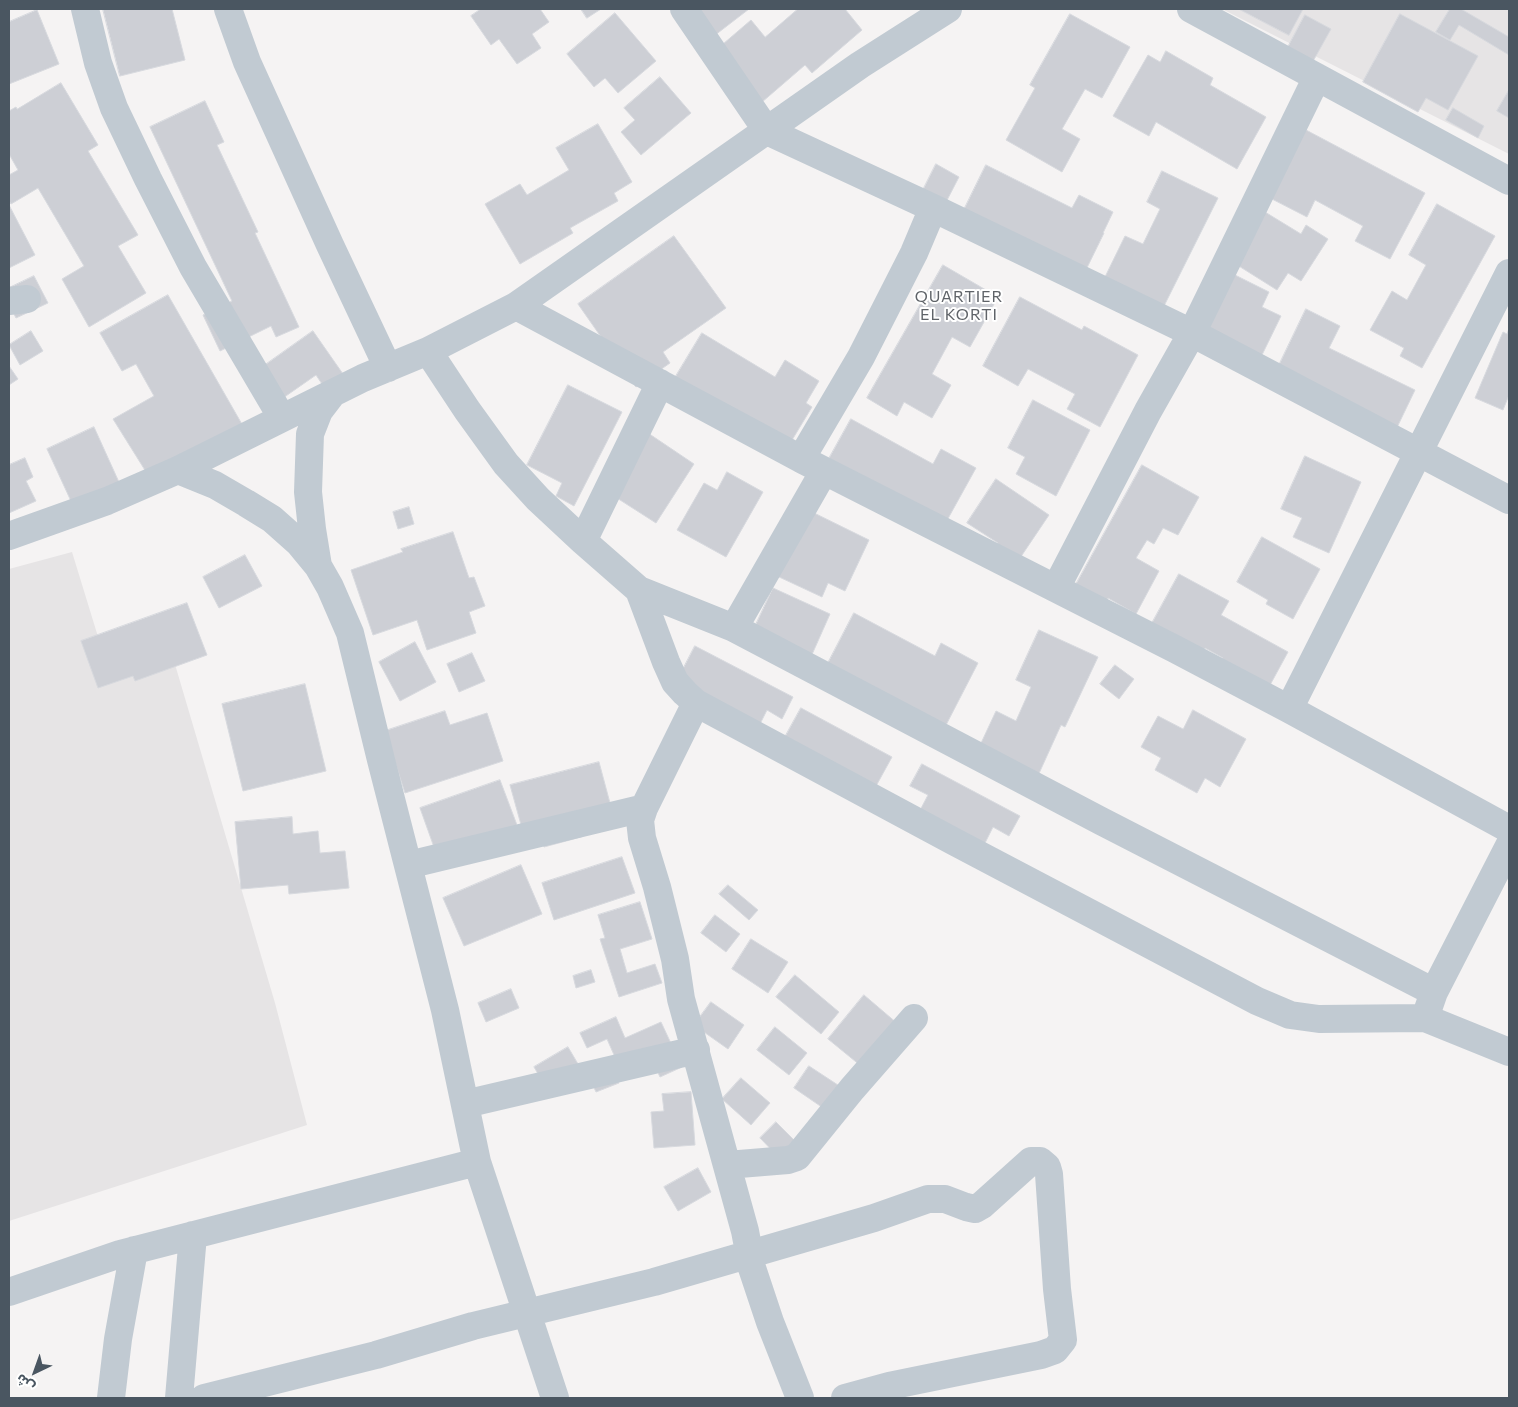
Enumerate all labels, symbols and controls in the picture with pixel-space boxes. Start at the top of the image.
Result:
district label: QUARTIER EL KORTI [914,287,1004,325]
north arrow [10,1347,60,1397]
text: ش [12,1371,37,1396]

